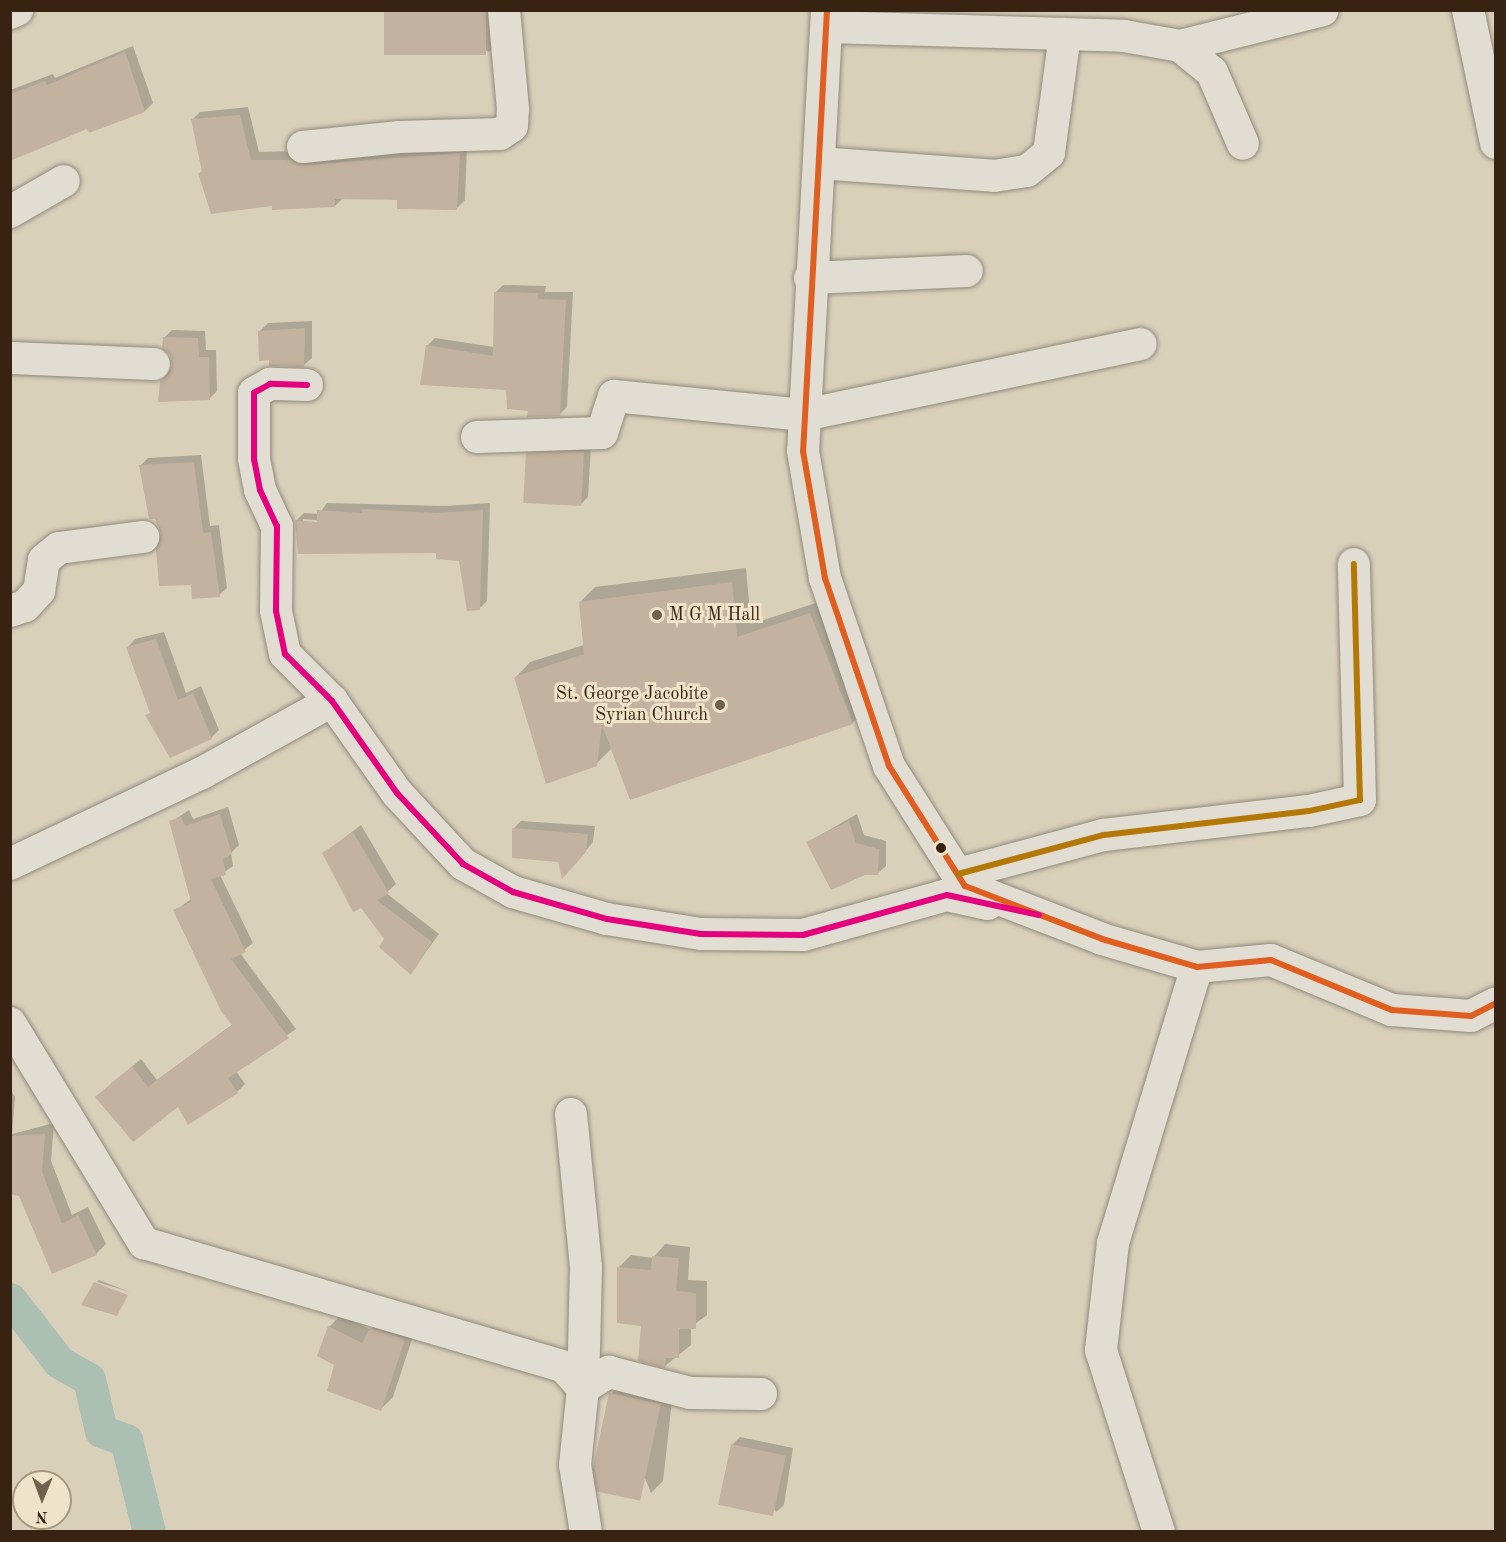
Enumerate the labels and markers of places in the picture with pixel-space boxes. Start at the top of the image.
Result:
place label: M G M Hall [669,604,760,626]
marker: M G M Hall [650,608,664,622]
place label: St. George Jacobite Syrian Church [556,684,708,726]
marker: St. George Jacobite Syrian Church [713,698,727,712]
unlabelled marker [935,842,947,854]

